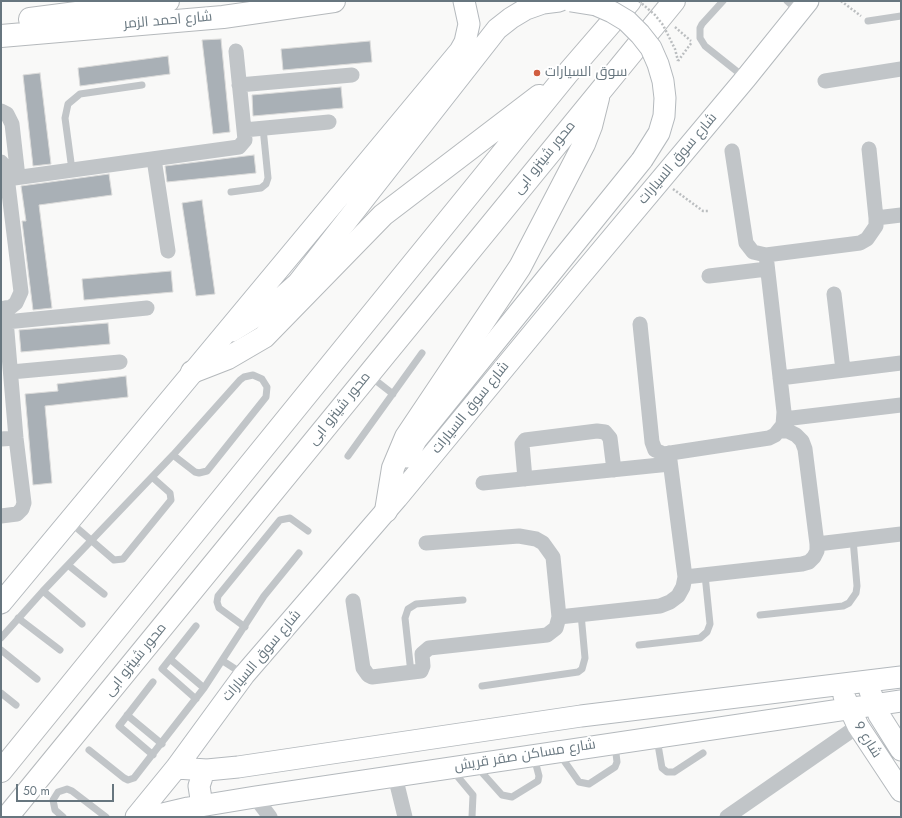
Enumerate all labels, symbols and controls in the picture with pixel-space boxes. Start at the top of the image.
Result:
street label: شارع احمد الزمر [123,9,213,33]
place label: سوق السيارات [545,65,627,81]
marker: سوق السيارات [532,68,542,78]
street label: شارع سوق السيارات [635,110,721,208]
street label: محور شينزو ابى [510,118,580,198]
street label: شارع سوق السيارات [429,359,513,457]
street label: محور شينزو ابى [305,369,375,449]
street label: شارع سوق السيارات [219,607,305,705]
street label: محور شينزو ابى [101,620,171,700]
street label: شارع 9 [849,719,885,761]
street label: شارع مساكن صقر قريش [453,737,597,775]
scale bar [18,776,116,802]
text: 50 m [23,782,50,800]

